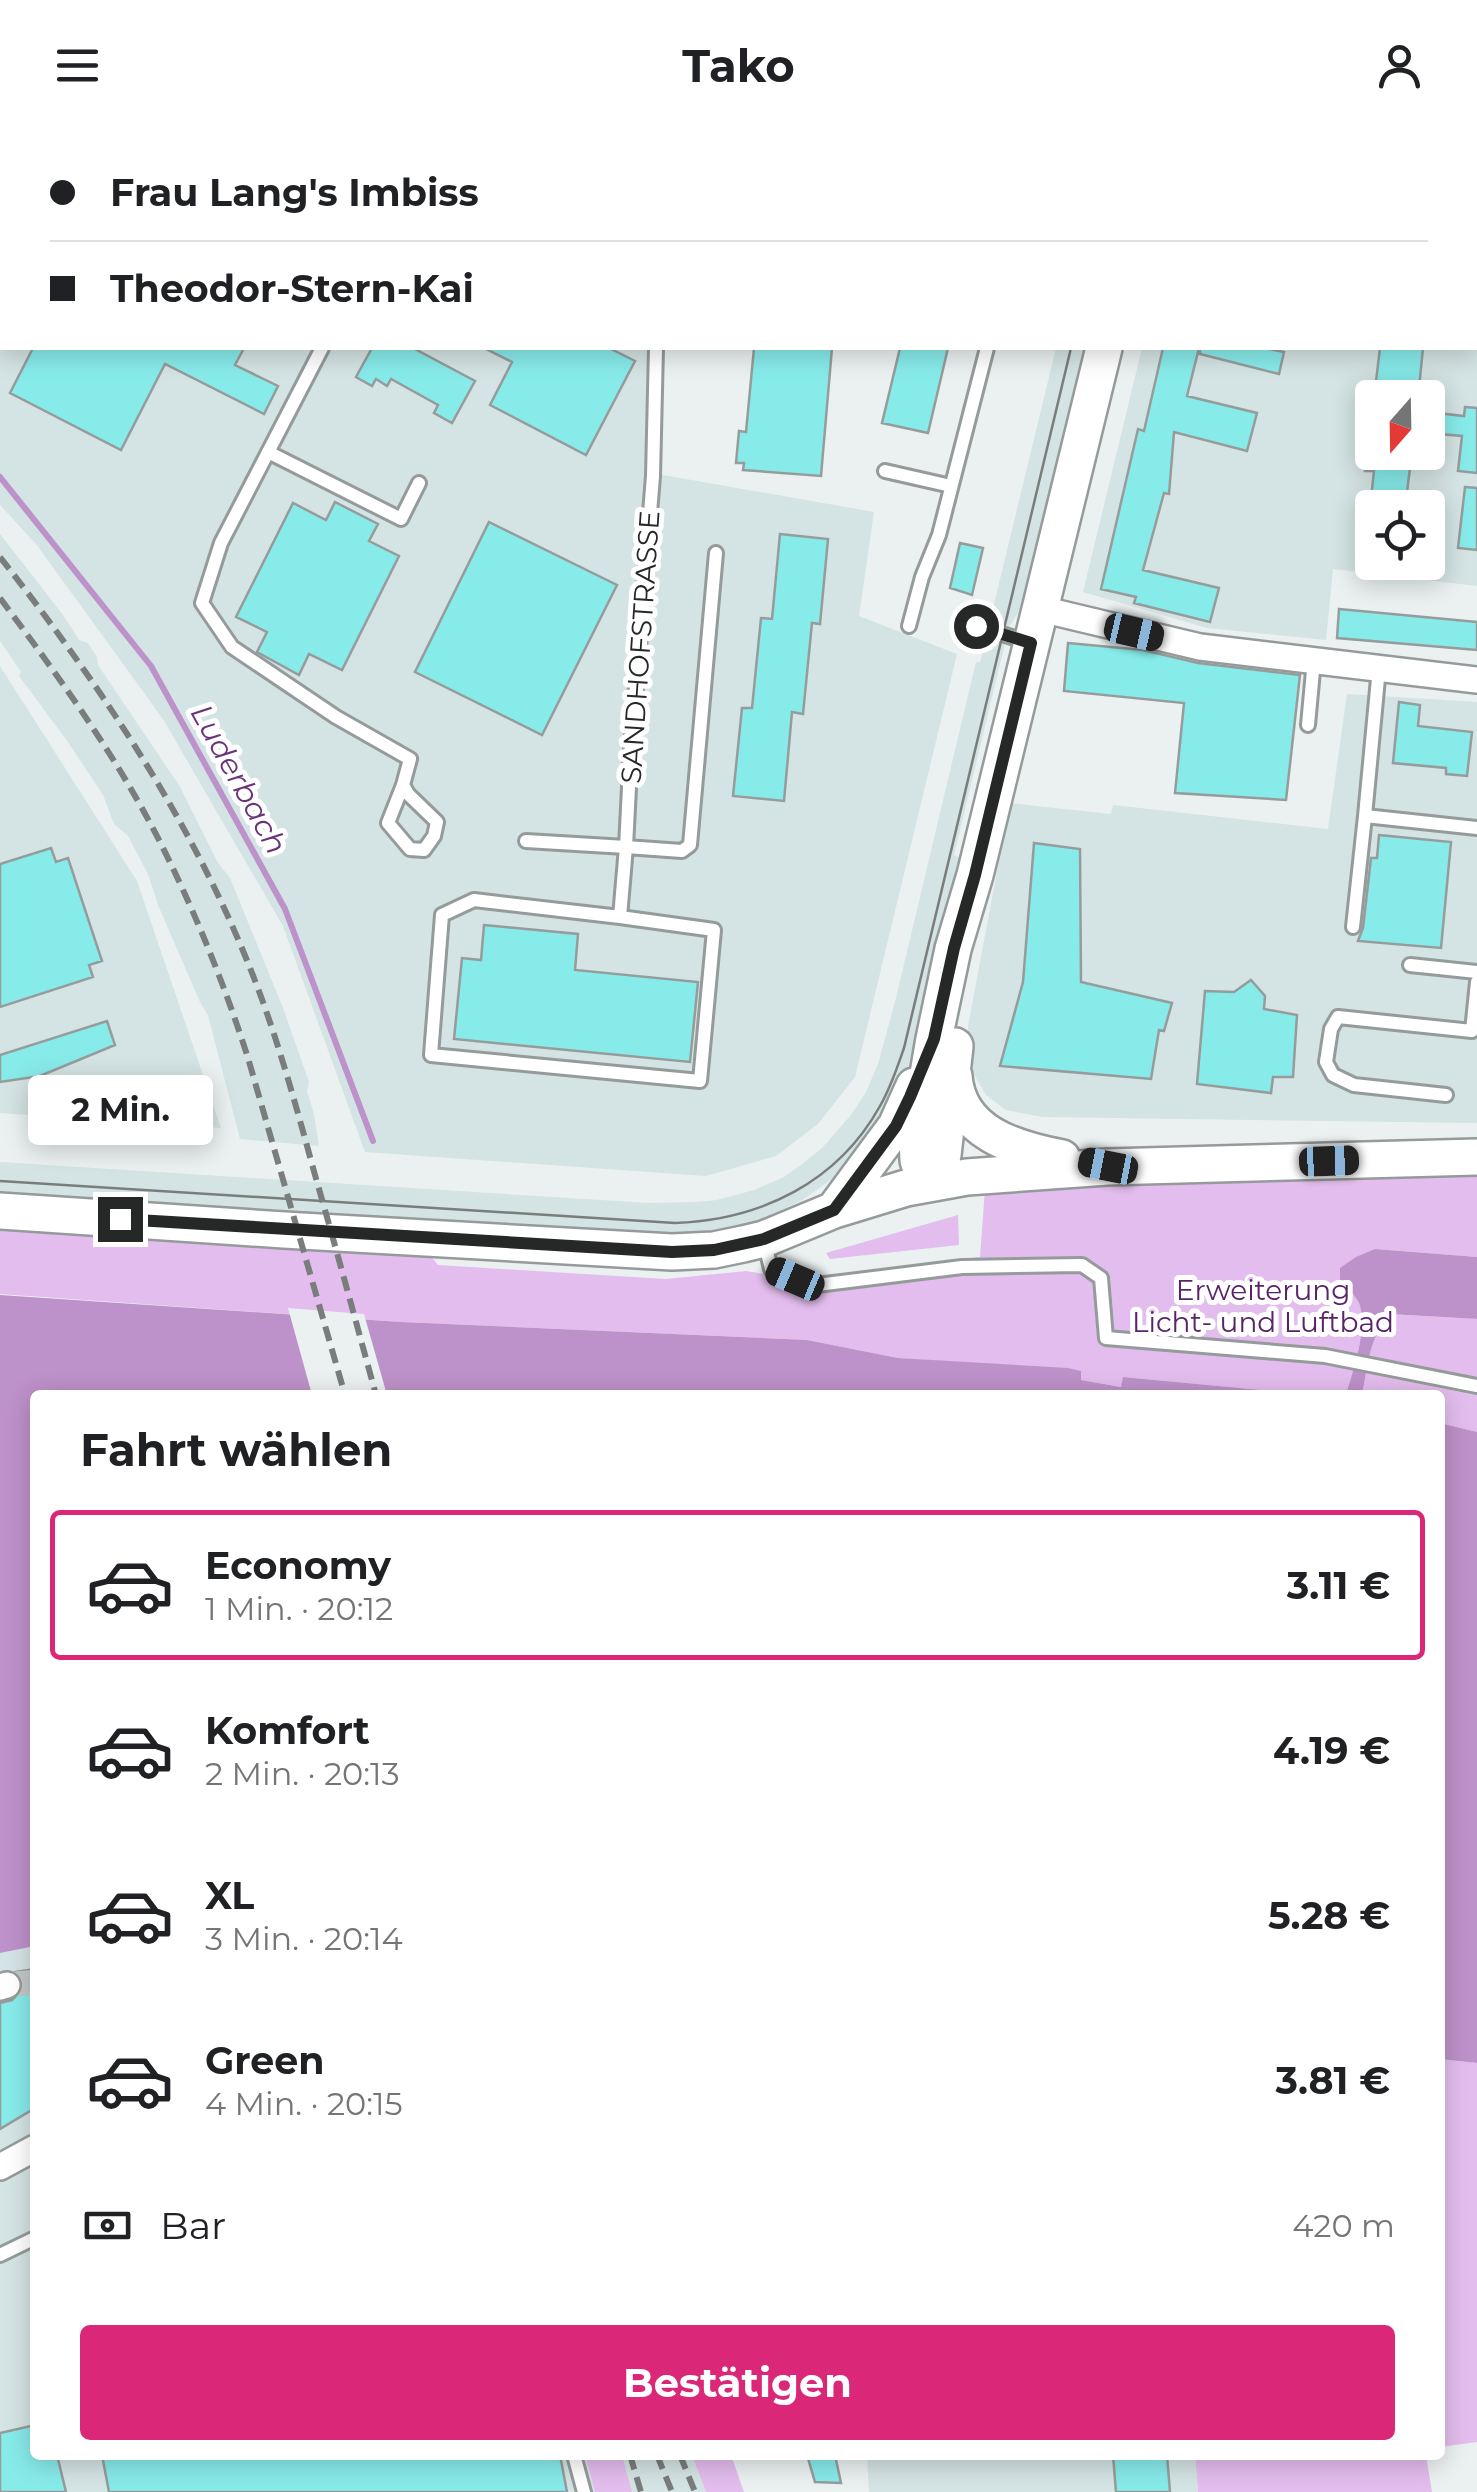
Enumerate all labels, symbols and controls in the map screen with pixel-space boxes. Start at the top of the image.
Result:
icon: menu [50,38,105,93]
text: Tako [682,38,795,93]
icon: person [1372,38,1427,93]
text: Frau Lang's Imbiss [110,169,479,216]
text: Theodor-Stern-Kai [110,265,474,312]
north arrow [1355,380,1445,470]
map controls [1355,380,1445,580]
button: locate [1355,490,1445,580]
street label: SANDHOFSTRASSE [613,509,667,785]
route start [954,604,999,649]
car [1101,611,1167,653]
water label: Luderbach [183,698,295,860]
callout: 2 Min. [28,1074,212,1144]
text: 2 Min. [71,1090,170,1129]
car [1298,1145,1360,1177]
car [1076,1146,1140,1186]
route end [98,1197,143,1242]
car [762,1253,828,1305]
park label: Erweiterung Licht- und Luftbad [1132,1273,1394,1339]
text: Fahrt wählen [80,1422,392,1477]
icon: car [85,1540,175,1630]
text: Economy [205,1542,391,1589]
text: 3.11 € [1287,1562,1390,1609]
text: 1 Min. · 20:12 [205,1589,393,1628]
icon: car [85,1705,175,1795]
text: Komfort [205,1707,370,1754]
text: 4.19 € [1273,1727,1390,1774]
text: 2 Min. · 20:13 [205,1754,400,1793]
icon: car [85,1870,175,1960]
text: XL [205,1872,254,1919]
text: 5.28 € [1268,1892,1390,1939]
text: 3 Min. · 20:14 [205,1919,403,1958]
icon: car [85,2035,175,2125]
text: Green [205,2037,325,2084]
text: 3.81 € [1276,2057,1390,2104]
text: 4 Min. · 20:15 [205,2084,403,2123]
icon: cash [80,2198,135,2253]
text: Bar [160,2202,226,2249]
text: 420 m [1292,2206,1395,2245]
button: Bestätigen [80,2325,1395,2440]

